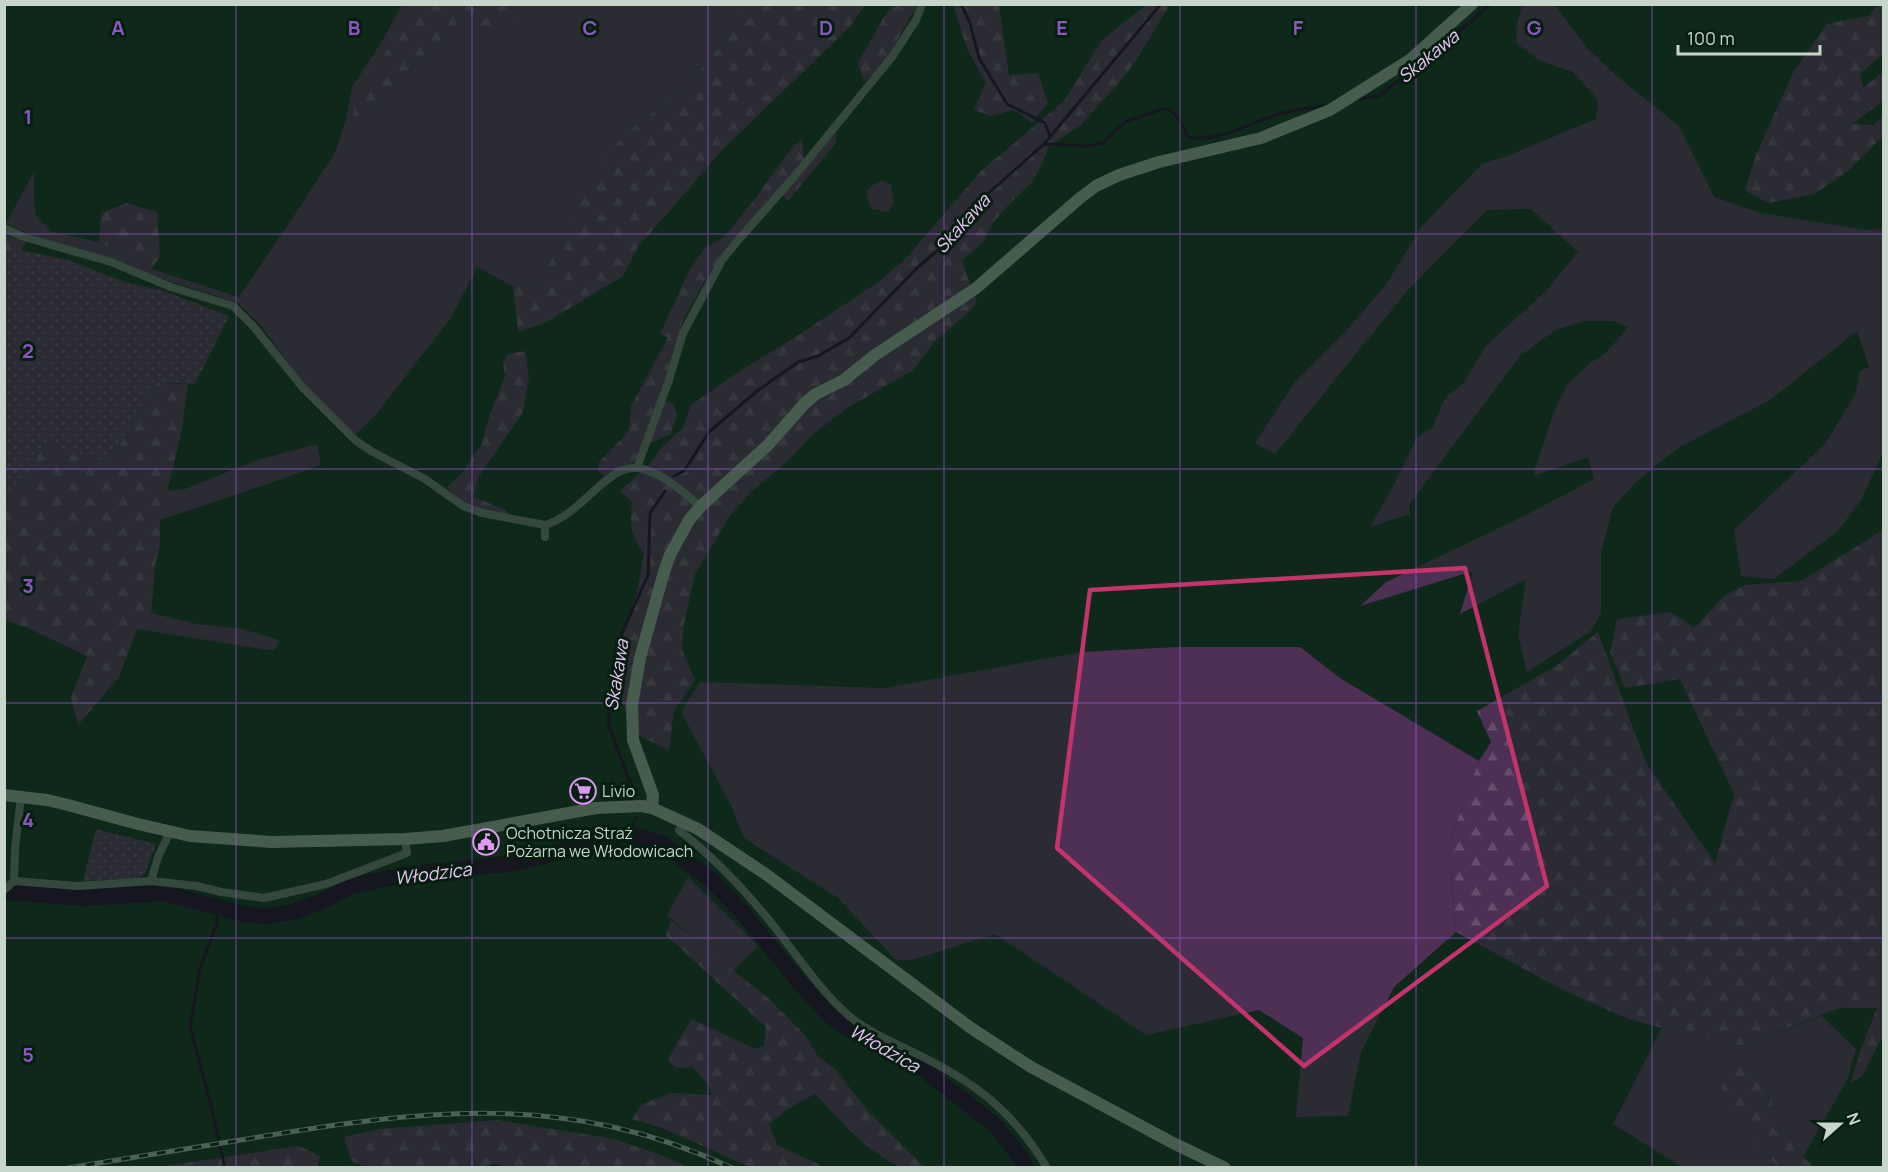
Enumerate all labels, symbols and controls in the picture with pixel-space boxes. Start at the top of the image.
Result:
text: A [111,14,125,41]
text: B [348,14,361,41]
text: C [583,14,597,41]
text: D [819,14,833,41]
text: E [1056,14,1068,41]
text: F [1293,14,1304,41]
text: G [1527,14,1542,41]
scale bar [1678,18,1820,56]
water label: Skakawa [1393,23,1464,88]
text: 100 m [1687,26,1735,50]
text: 1 [24,103,32,130]
water label: Skakawa [929,188,996,258]
text: 2 [22,337,34,364]
text: 3 [22,572,34,599]
water label: Skakawa [599,637,634,712]
supermarket icon: Livio [568,776,598,806]
place label: Livio [602,780,635,802]
text: 4 [22,806,34,833]
place label: Ochotnicza Straż Pożarna we Włodowicach [506,822,693,862]
public building icon: Ochotnicza Straż Pożarna we Włodowicach [471,827,501,857]
water label: Włodzica [393,856,474,890]
water label: Włodzica [846,1018,925,1078]
text: 5 [22,1041,34,1068]
north arrow [1810,1094,1870,1154]
text: N [1842,1109,1866,1128]

